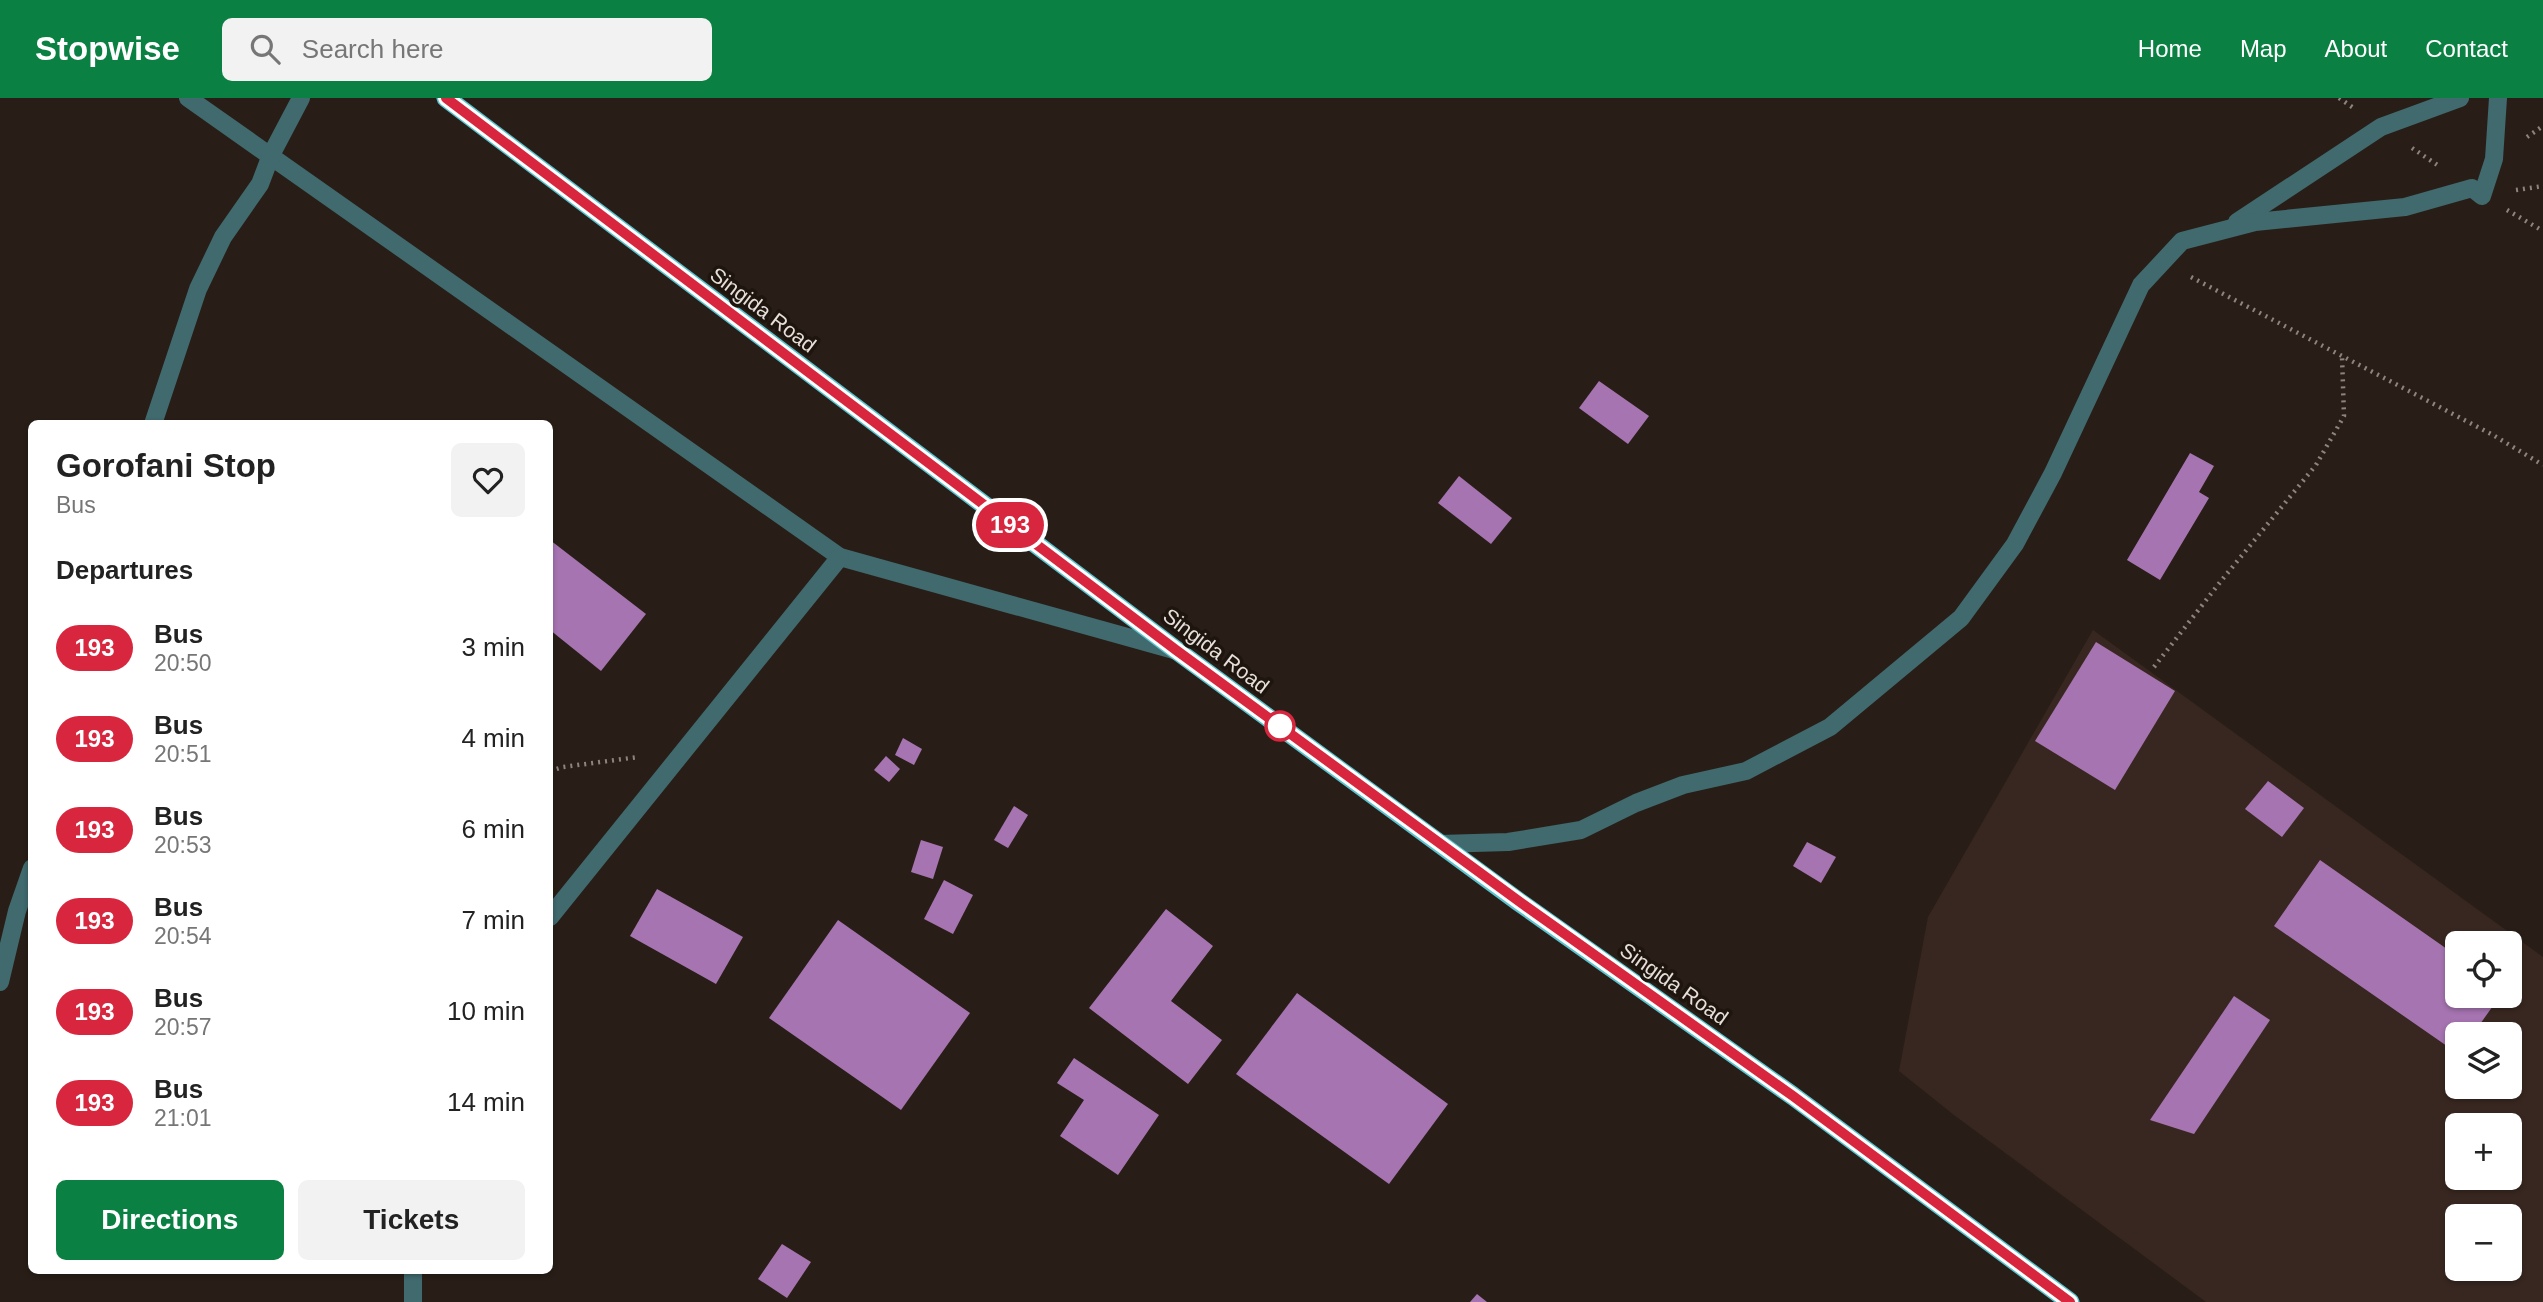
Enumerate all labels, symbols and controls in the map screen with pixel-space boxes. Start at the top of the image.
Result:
search box [222,18,712,81]
text: Stopwise [35,30,180,67]
icon: search [246,30,284,68]
text: Search here [302,34,444,64]
text: Home [2138,35,2202,62]
text: Map [2240,35,2287,62]
text: About [2325,35,2387,62]
text: Contact [2425,35,2508,62]
street label: Singida Road [706,262,821,357]
button: heart [451,443,525,517]
text: Gorofani Stop [56,447,276,484]
text: Bus [56,492,96,518]
line badge: 193 [970,502,1050,548]
text: 193 [990,511,1030,538]
text: Departures [56,555,193,585]
street label: Singida Road [1159,603,1274,698]
text: Bus [154,619,203,649]
text: 3 min [461,632,525,662]
text: 193 [74,634,115,661]
text: 20:50 [154,650,212,676]
text: Bus [154,710,203,740]
unlabelled marker [1265,711,1295,741]
text: 4 min [461,723,525,753]
text: 193 [74,725,115,752]
text: 20:51 [154,741,212,767]
text: Bus [154,801,203,831]
text: 6 min [461,814,525,844]
text: 193 [74,816,115,843]
text: 20:53 [154,832,212,858]
text: Bus [154,892,203,922]
text: 7 min [461,905,525,935]
text: 193 [74,907,115,934]
text: 20:54 [154,923,212,949]
map controls [2445,931,2522,1281]
button: locate [2445,931,2522,1008]
street label: Singida Road [1616,938,1733,1029]
text: Bus [154,983,203,1013]
text: 10 min [447,996,525,1026]
text: 193 [74,998,115,1025]
text: 20:57 [154,1014,212,1040]
button: layers [2445,1022,2522,1099]
text: Bus [154,1074,203,1104]
text: 14 min [447,1087,525,1117]
text: 193 [74,1089,115,1116]
text: 21:01 [154,1105,212,1131]
button: + [2445,1113,2522,1190]
button: Directions [56,1180,284,1260]
button: Tickets [298,1180,525,1260]
button: − [2445,1204,2522,1281]

